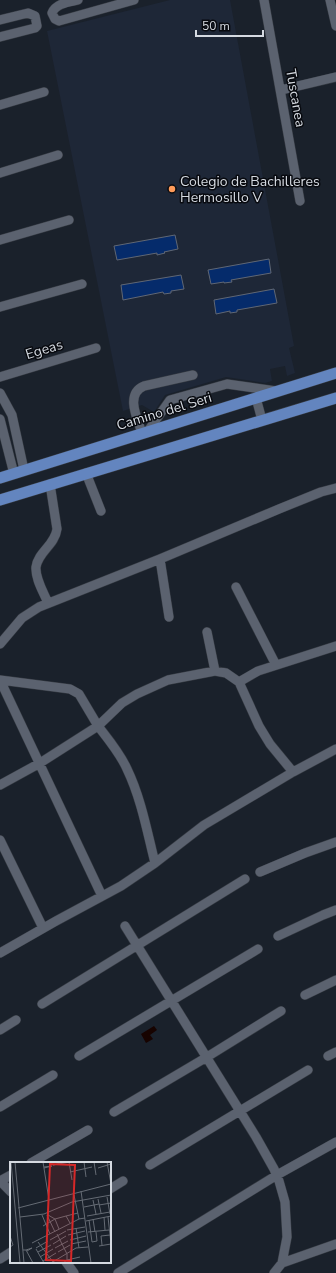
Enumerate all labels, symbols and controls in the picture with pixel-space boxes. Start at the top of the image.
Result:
scale bar [196,12,263,38]
text: 50 m [202,18,230,34]
street label: Tuscanea [281,68,310,129]
place label: Colegio de Bachilleres Hermosillo V [180,172,320,207]
marker: Colegio de Bachilleres Hermosillo V [167,184,177,194]
street label: Egeas [23,335,65,364]
street label: Camino del Seri [114,388,214,435]
inset map [10,1162,111,1263]

